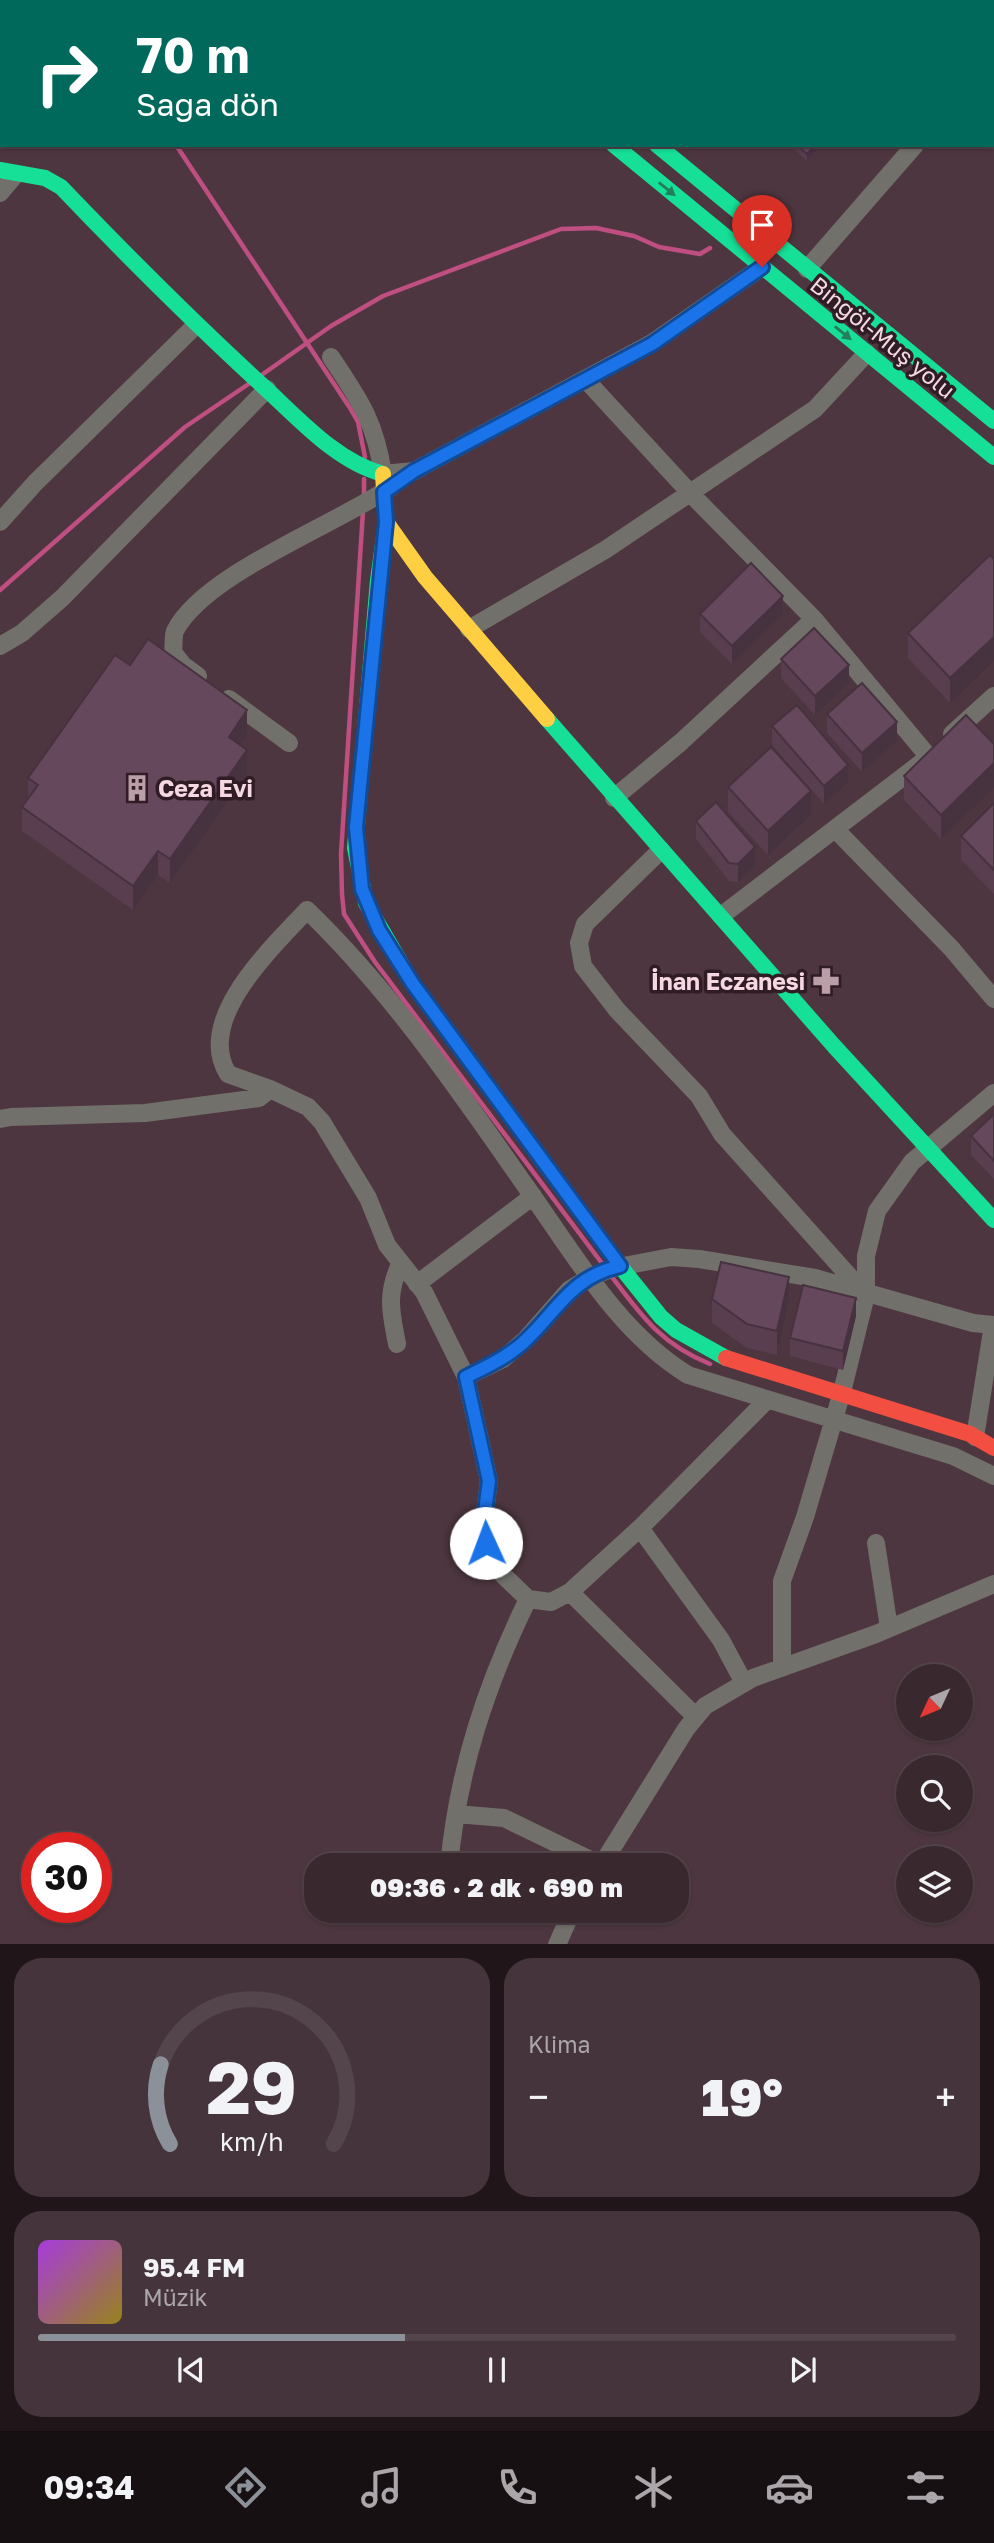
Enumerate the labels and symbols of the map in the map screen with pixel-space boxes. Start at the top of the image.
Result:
one-way arrow [657,181,675,196]
pin [732,195,792,267]
street label: Bingöl-Muş yolu [805,270,961,404]
one-way arrow [834,325,851,340]
building icon: Ceza Evi [122,773,152,803]
place label: Ceza Evi [158,774,253,802]
pharmacy icon: İnan Eczanesi [811,966,841,996]
place label: İnan Eczanesi [651,967,805,995]
position arrow [449,1506,523,1580]
north arrow [896,1664,973,1741]
speed limit sign: 30 [21,1832,112,1923]

